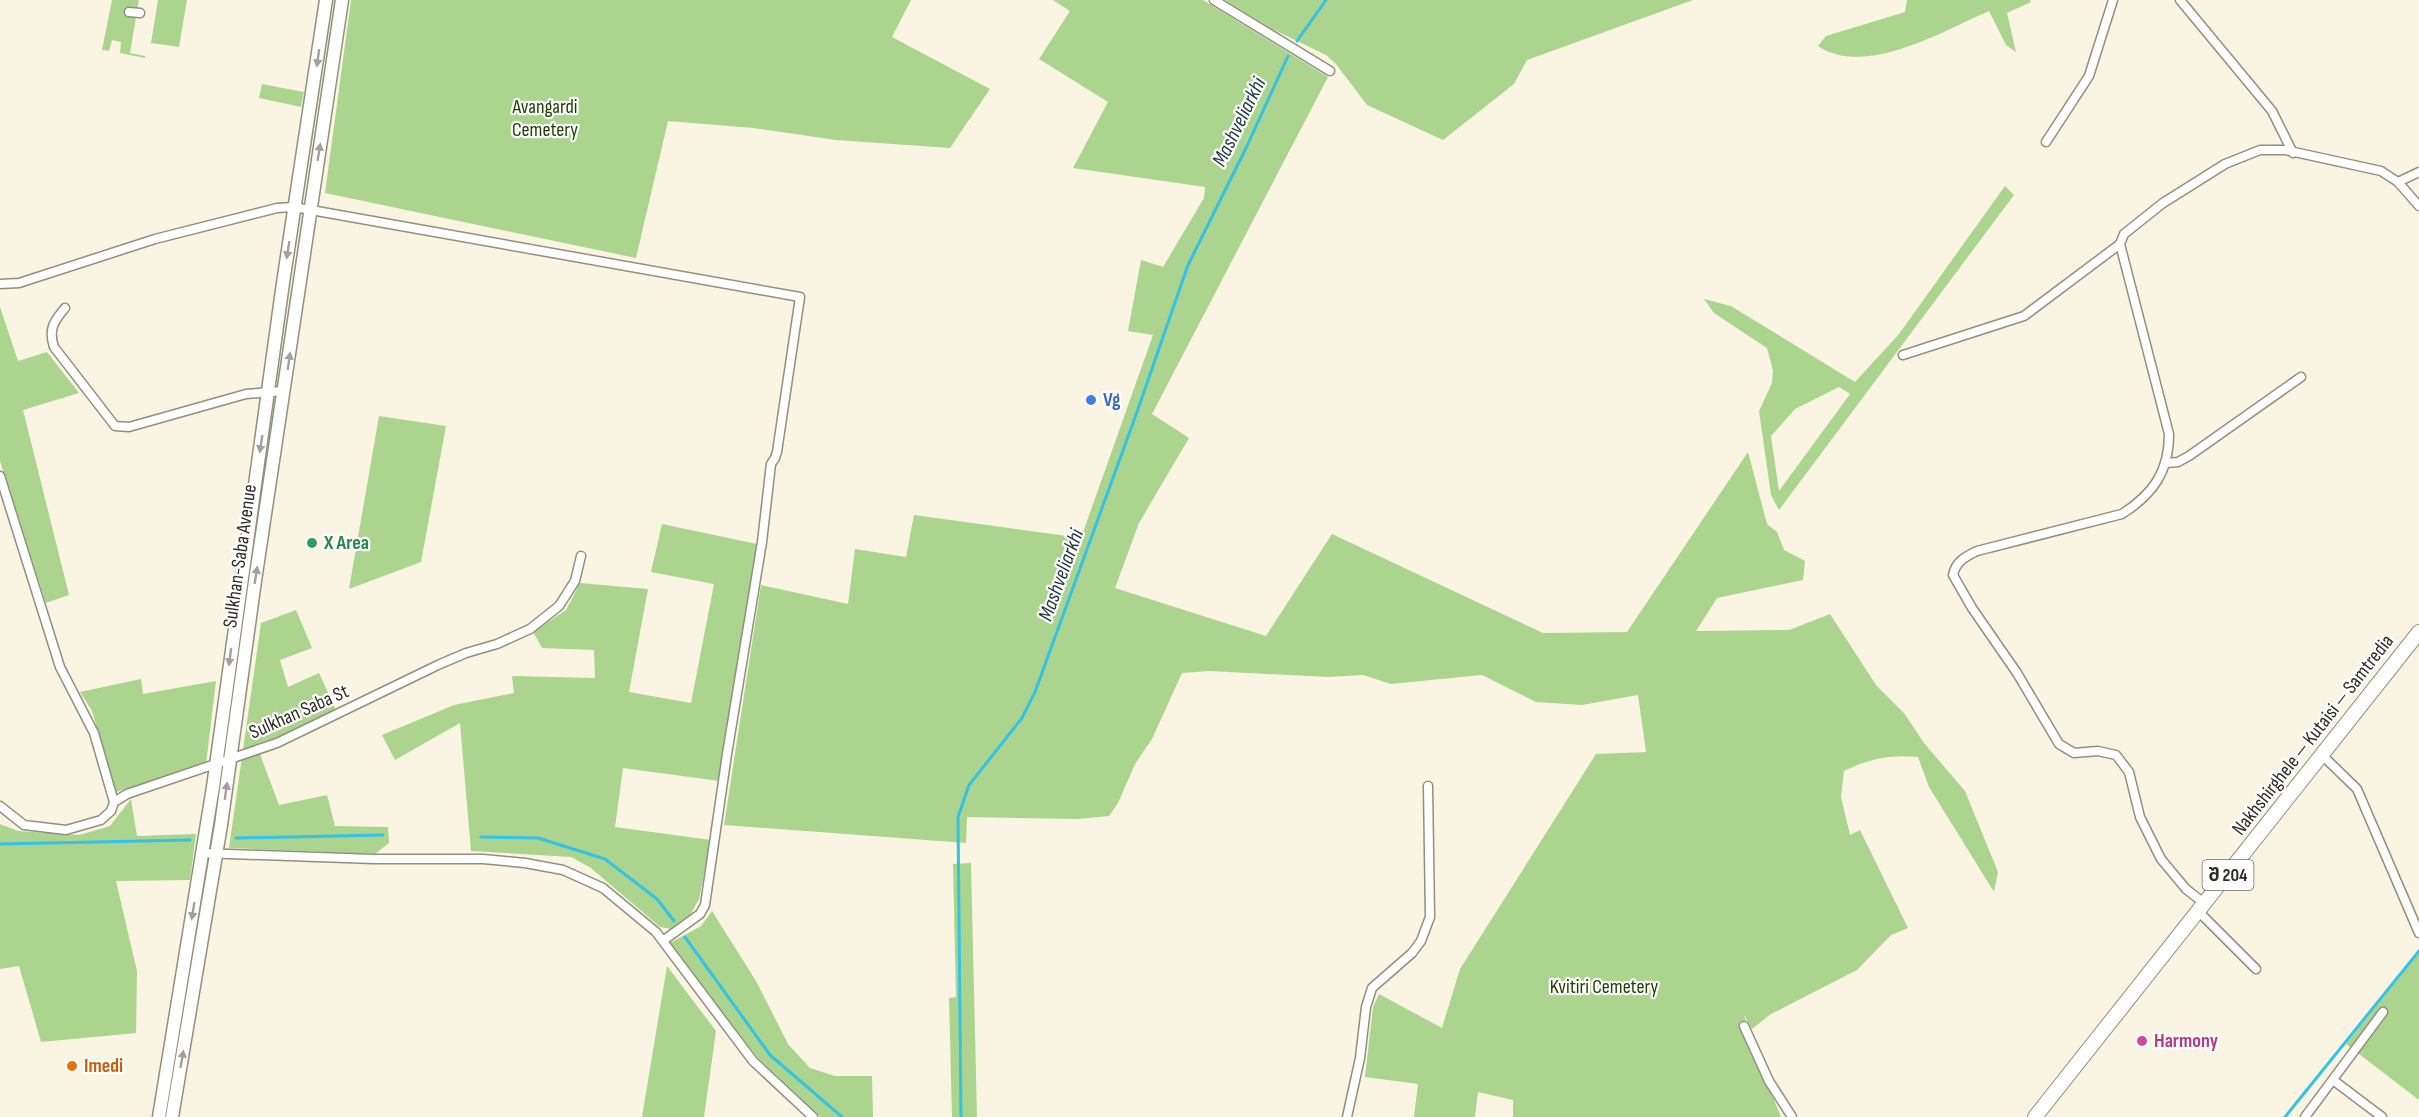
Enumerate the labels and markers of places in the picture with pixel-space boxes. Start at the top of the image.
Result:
place label: Vg [1103,388,1121,412]
marker: Vg [1084,393,1098,407]
place label: X Area [323,531,369,555]
marker: X Area [305,536,319,550]
place label: Harmony [2154,1029,2219,1053]
marker: Harmony [2135,1034,2149,1048]
place label: Imedi [84,1054,123,1078]
marker: Imedi [65,1059,79,1073]

